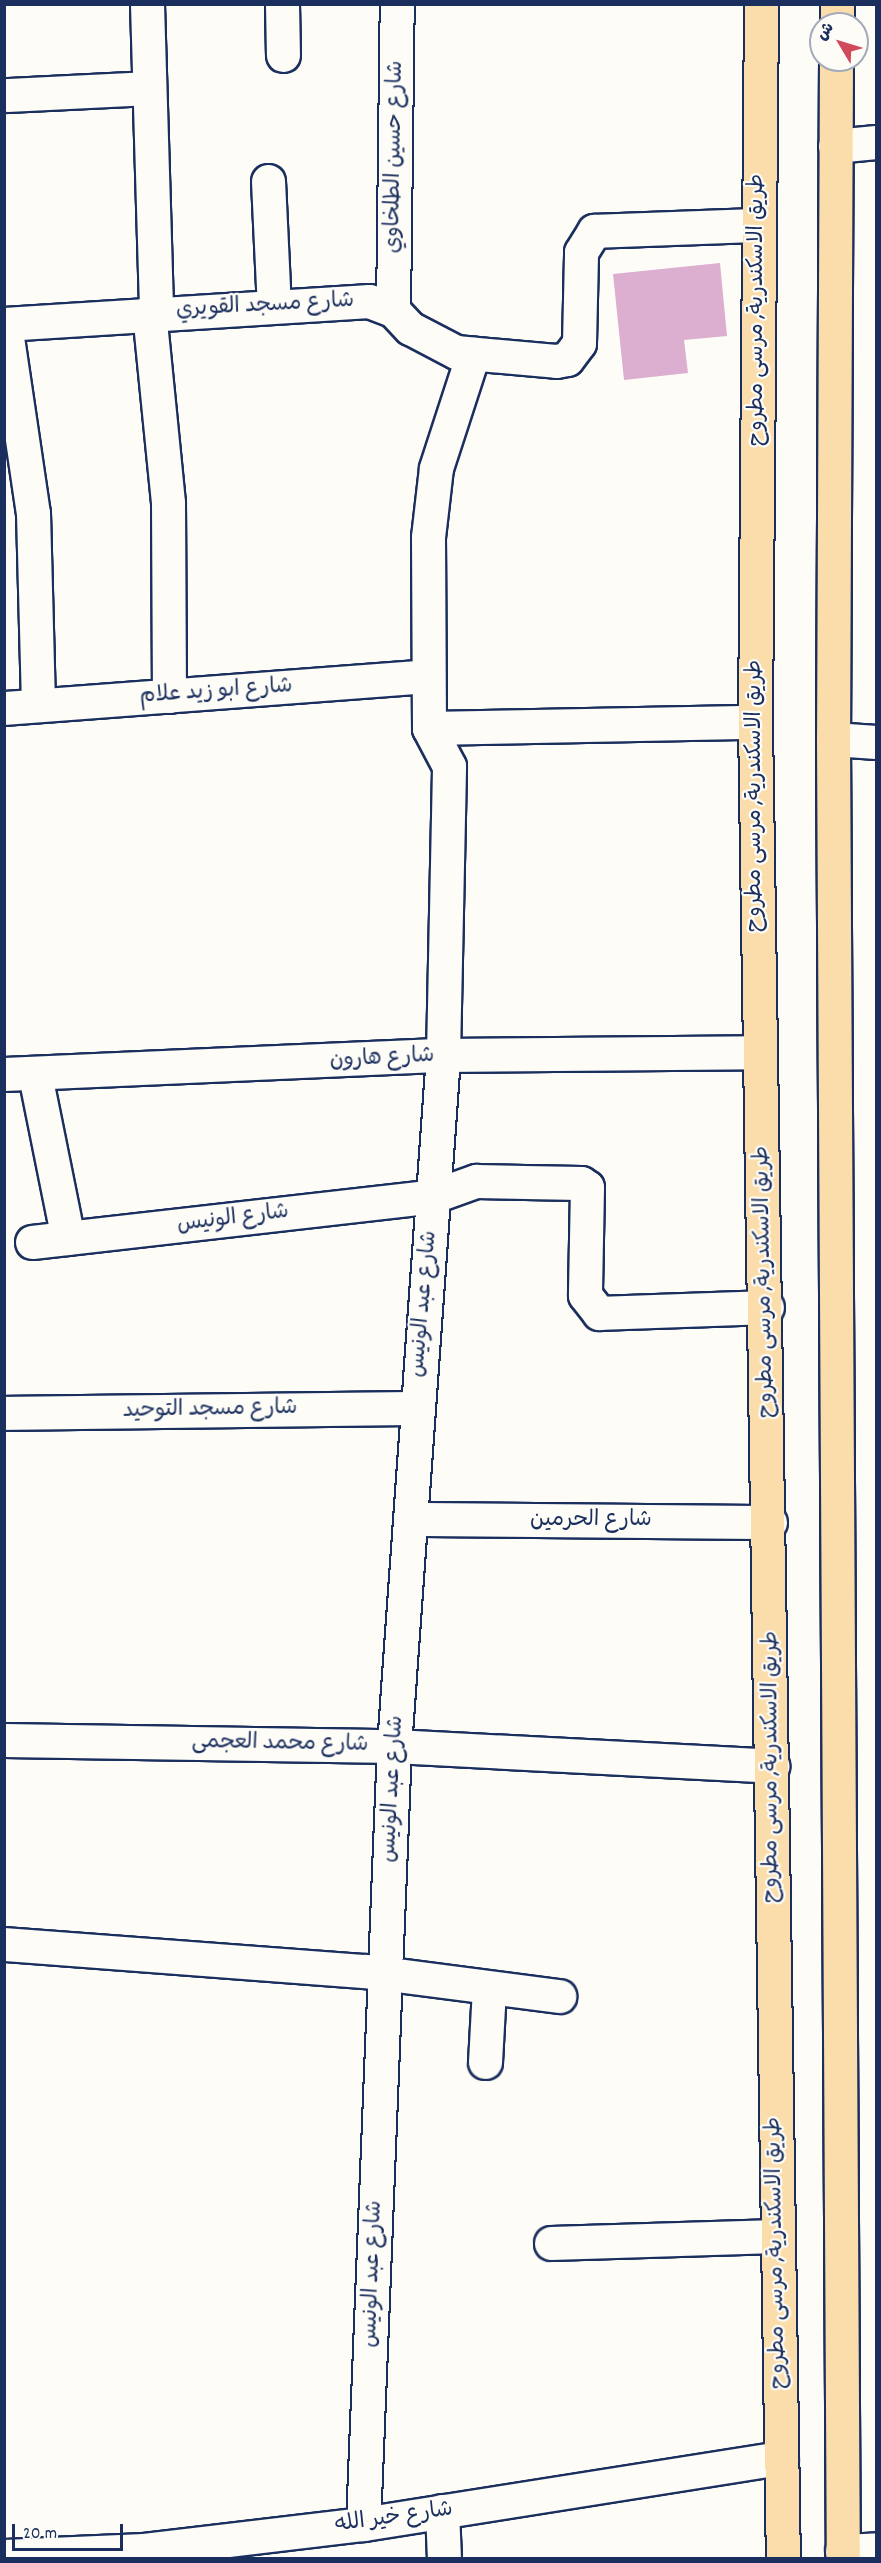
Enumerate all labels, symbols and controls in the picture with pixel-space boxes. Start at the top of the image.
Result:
north arrow [809,12,869,72]
text: ش [812,18,840,46]
street label: شارع حسين الطلخاوي [380,60,410,254]
street label: طريق الاسكندرية, مرسى مطروح [745,174,771,446]
street label: شارع مسجد القويري [175,288,355,324]
street label: طريق الاسكندرية, مرسى مطروح [743,660,769,932]
street label: شارع ابو زيد علام [139,673,293,711]
street label: شارع هارون [329,1043,435,1075]
street label: طريق الاسكندرية, مرسى مطروح [749,1146,781,1418]
street label: شارع الونيس [176,1199,290,1239]
street label: شارع عبد الونيس [404,1230,444,1378]
street label: شارع مسجد التوحيد [122,1395,298,1425]
street label: شارع الحرمين [530,1508,652,1534]
street label: طريق الاسكندرية, مرسى مطروح [759,1631,785,1903]
street label: شارع عبد الونيس [376,1715,410,1863]
street label: شارع محمد العجمى [191,1729,369,1759]
street label: طريق الاسكندرية, مرسى مطروح [761,2117,793,2389]
street label: شارع عبد الونيس [357,2200,389,2348]
street label: شارع خير الله [333,2497,455,2539]
scale bar [15,2512,126,2550]
text: 20 m [23,2522,57,2547]

